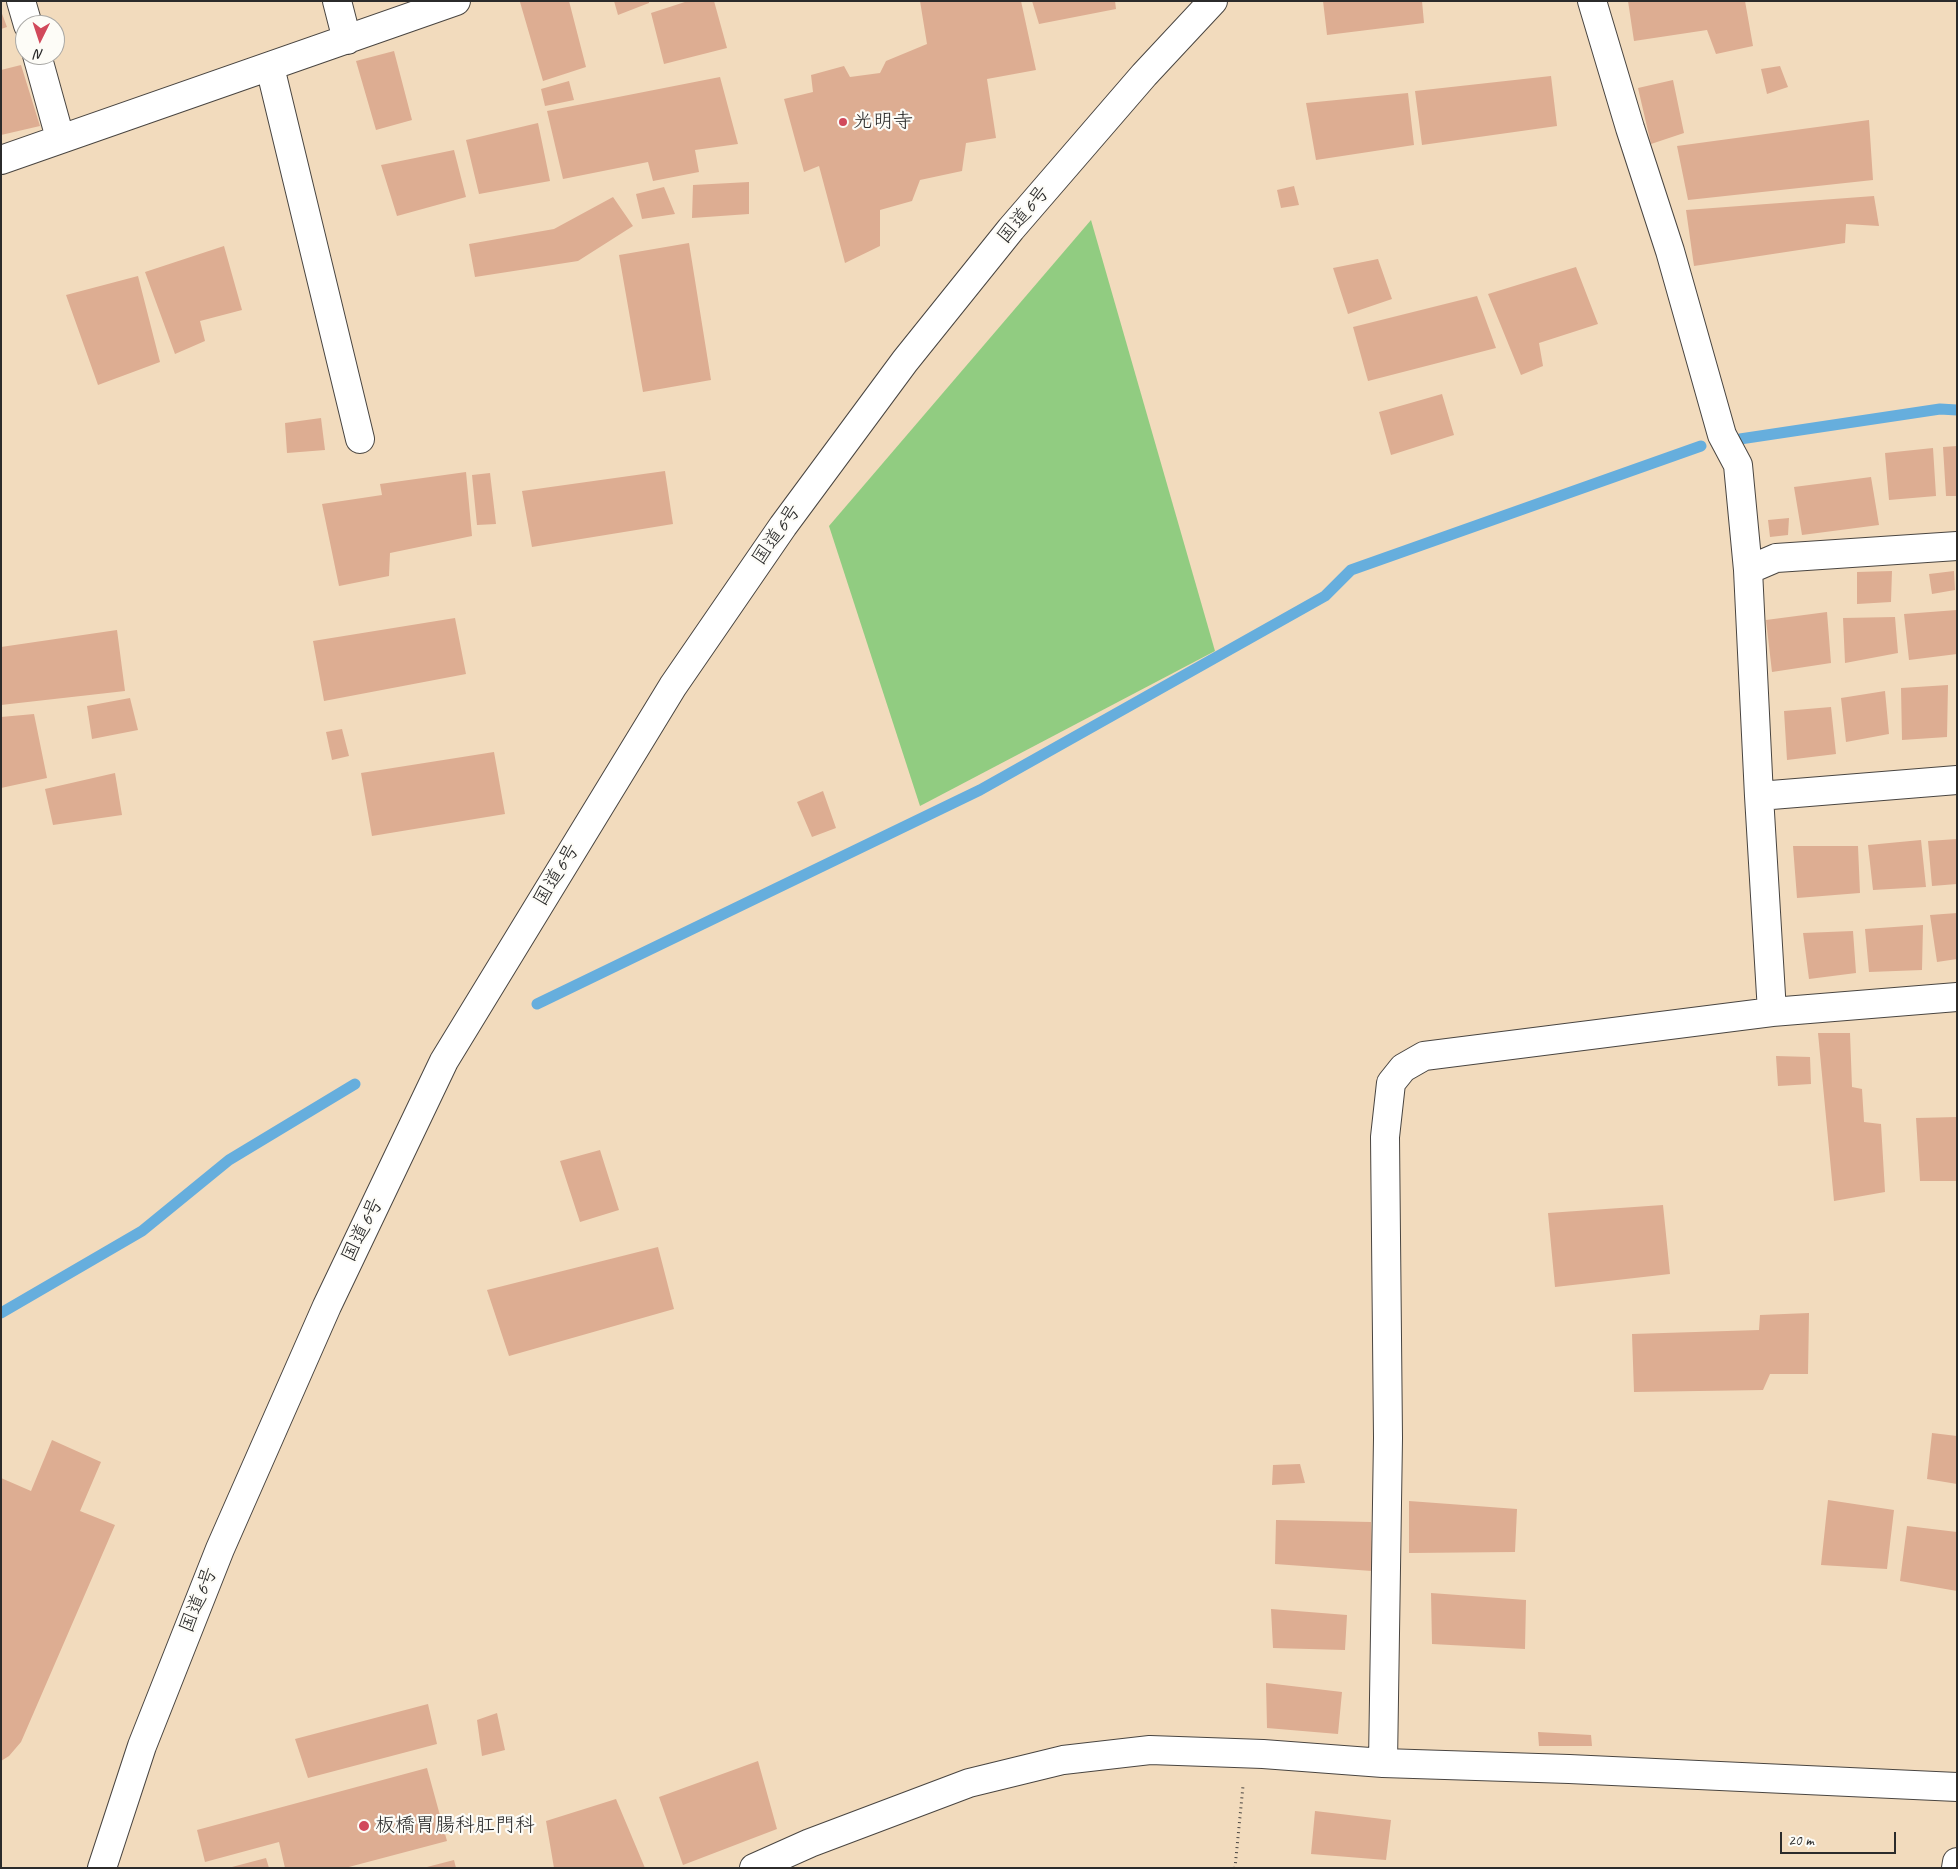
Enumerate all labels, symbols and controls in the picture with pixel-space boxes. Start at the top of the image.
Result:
north arrow [15,15,65,65]
text: N [34,46,44,63]
place label: 光明寺 [853,110,913,134]
marker: 光明寺 [837,116,849,128]
street label: 国道6号 [993,181,1055,249]
street label: 国道6号 [747,500,807,570]
street label: 国道6号 [529,839,585,911]
street label: 国道6号 [337,1194,389,1266]
street label: 国道6号 [175,1564,223,1636]
place label: 板橋胃腸科肛門科 [375,1814,535,1838]
marker: 板橋胃腸科肛門科 [357,1819,371,1833]
scale bar [1783,1822,1899,1854]
text: 20 m [1788,1831,1814,1850]

